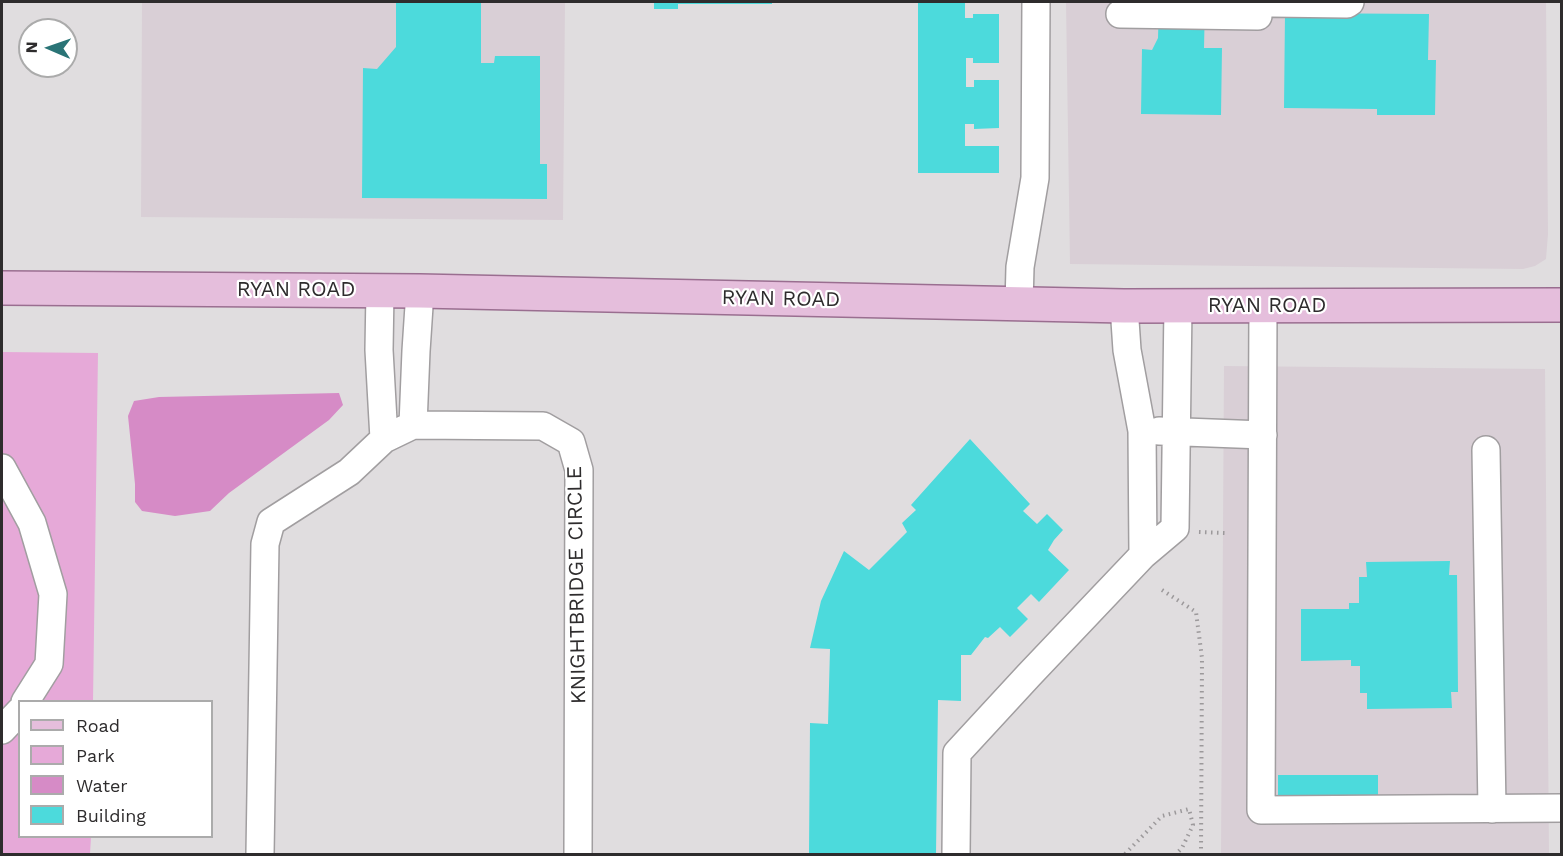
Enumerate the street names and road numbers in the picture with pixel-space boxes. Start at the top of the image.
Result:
street label: RYAN ROAD [237,277,355,303]
street label: RYAN ROAD [721,285,841,313]
street label: RYAN ROAD [1208,293,1326,319]
street label: KNIGHTBRIDGE CIRCLE [562,466,592,704]

